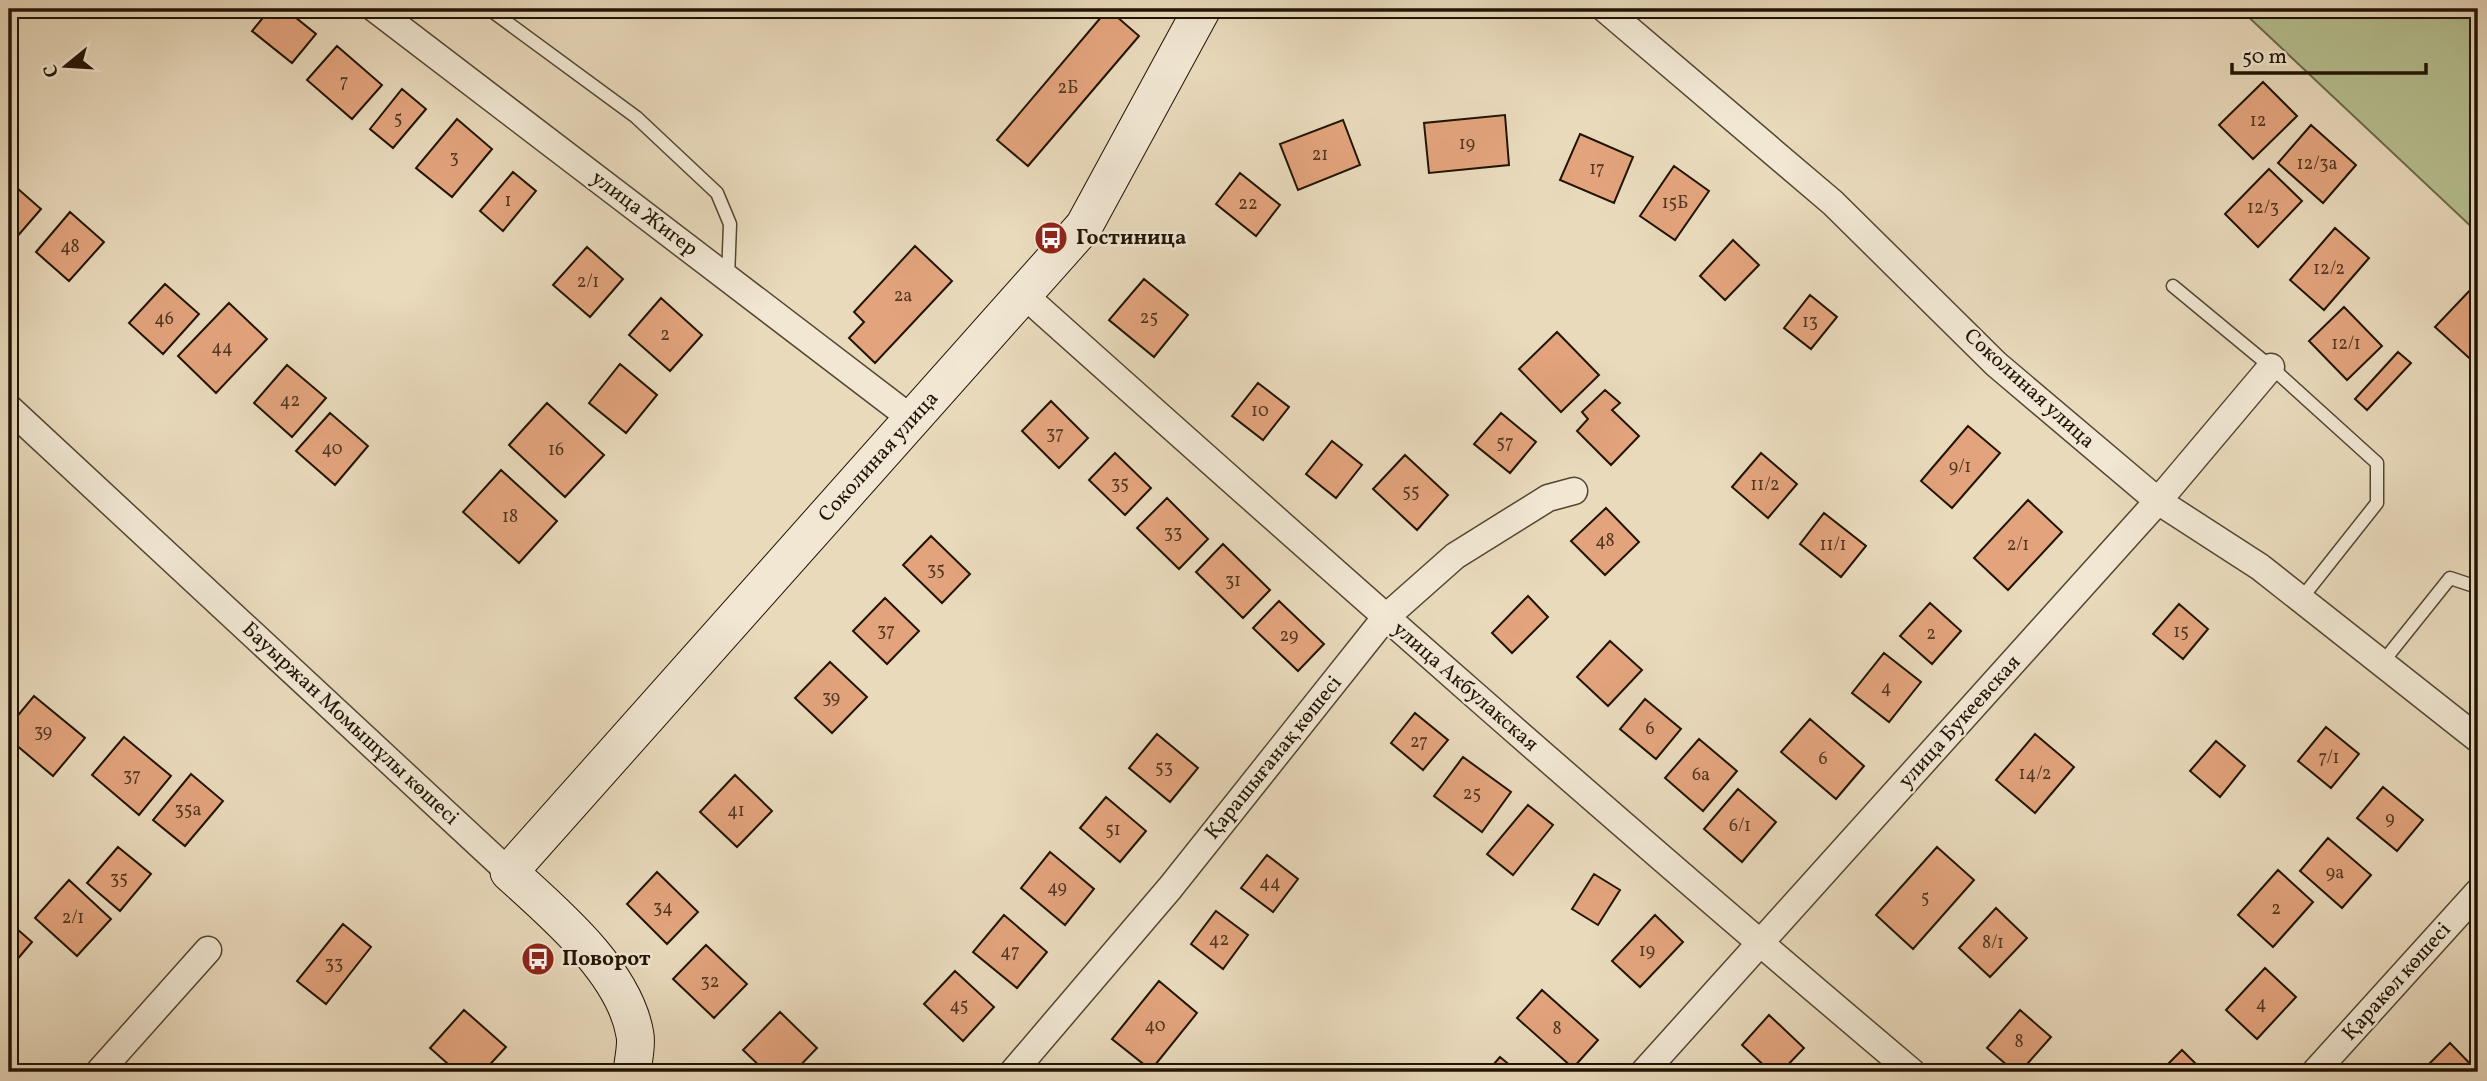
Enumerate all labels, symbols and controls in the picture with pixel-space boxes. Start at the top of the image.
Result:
north arrow [32,32,102,102]
scale bar [2232,32,2426,76]
text: 50 m [2242,43,2287,72]
text: С [37,61,66,80]
house number: 7 [340,70,348,95]
house number: 2Б [1058,76,1078,101]
house number: 5 [394,107,402,132]
house number: 12 [2250,109,2266,134]
house number: 19 [1459,132,1475,157]
house number: 21 [1312,143,1328,168]
house number: 3 [449,146,459,171]
house number: 12/3а [2297,152,2337,177]
house number: 17 [1589,157,1605,182]
street label: улица Жигер [585,164,703,264]
house number: 1 [505,189,511,214]
house number: 15Б [1662,191,1688,216]
house number: 22 [1238,192,1258,217]
house number: 12/3 [2247,196,2279,221]
bus stop icon: Гостиница [1032,219,1070,257]
place label: Гостиница [1076,224,1186,253]
house number: 48 [60,235,80,260]
house number: 12/2 [2313,257,2345,282]
house number: 2/1 [577,270,599,295]
house number: 2а [894,284,912,309]
house number: 25 [1140,306,1158,331]
house number: 46 [154,307,174,332]
house number: 13 [1802,310,1818,335]
street label: Соколиная улица [1957,322,2101,456]
house number: 2 [660,323,670,348]
house number: 12/1 [2331,332,2361,357]
house number: 44 [211,336,233,361]
street label: Соколиная улица [812,385,946,529]
house number: 42 [280,389,300,414]
house number: 10 [1251,399,1269,424]
house number: 37 [1046,422,1064,447]
house number: 57 [1496,431,1514,456]
house number: 40 [321,437,343,462]
house number: 16 [548,438,564,463]
house number: 9/1 [1949,455,1971,480]
house number: 35 [1111,472,1129,497]
house number: 11/2 [1750,473,1780,498]
house number: 55 [1402,480,1420,505]
house number: 18 [502,505,518,530]
house number: 33 [1164,521,1182,546]
house number: 48 [1595,529,1615,554]
house number: 11/1 [1820,533,1846,558]
house number: 2/1 [2007,533,2029,558]
house number: 35 [927,558,945,583]
house number: 31 [1225,569,1241,594]
street label: улица Акбулакская [1386,615,1544,759]
street label: Бауыржан Момышұлы көшесі [235,616,465,832]
house number: 37 [877,619,895,644]
house number: 15 [2173,620,2189,645]
house number: 2 [1926,622,1936,647]
house number: 29 [1280,624,1298,649]
street label: улица Букеевская [1892,649,2028,795]
street label: Қарашығанақ көшесі [1199,670,1349,846]
house number: 4 [1881,676,1891,701]
house number: 39 [822,686,840,711]
house number: 6 [1645,717,1655,742]
house number: 39 [34,720,52,745]
house number: 27 [1410,730,1428,755]
house number: 7/1 [2318,746,2340,771]
house number: 6 [1818,747,1828,772]
house number: 53 [1155,756,1173,781]
house number: 14/2 [2018,762,2052,787]
house number: 6а [1692,763,1710,788]
house number: 37 [123,764,141,789]
house number: 25 [1463,782,1481,807]
house number: 35а [175,798,201,823]
house number: 41 [727,799,745,824]
house number: 9 [2385,807,2395,832]
house number: 6/1 [1729,814,1751,839]
house number: 51 [1105,818,1121,843]
house number: 9а [2326,861,2344,886]
house number: 35 [110,867,128,892]
house number: 44 [1259,871,1281,896]
house number: 49 [1047,876,1067,901]
house number: 5 [1921,886,1929,911]
house number: 34 [653,896,673,921]
house number: 2 [2271,897,2281,922]
house number: 2/1 [62,906,84,931]
street label: Қаракөл көшесі [2336,916,2458,1048]
house number: 42 [1209,928,1229,953]
house number: 8/1 [1982,931,2004,956]
house number: 19 [1639,939,1655,964]
bus stop icon: Поворот [519,940,557,978]
house number: 47 [1000,940,1020,965]
place label: Поворот [562,945,651,974]
house number: 33 [325,952,343,977]
house number: 32 [701,970,719,995]
house number: 4 [2256,992,2266,1017]
house number: 45 [950,994,968,1019]
house number: 40 [1144,1014,1166,1039]
house number: 8 [1552,1017,1562,1042]
house number: 8 [2014,1030,2024,1055]

